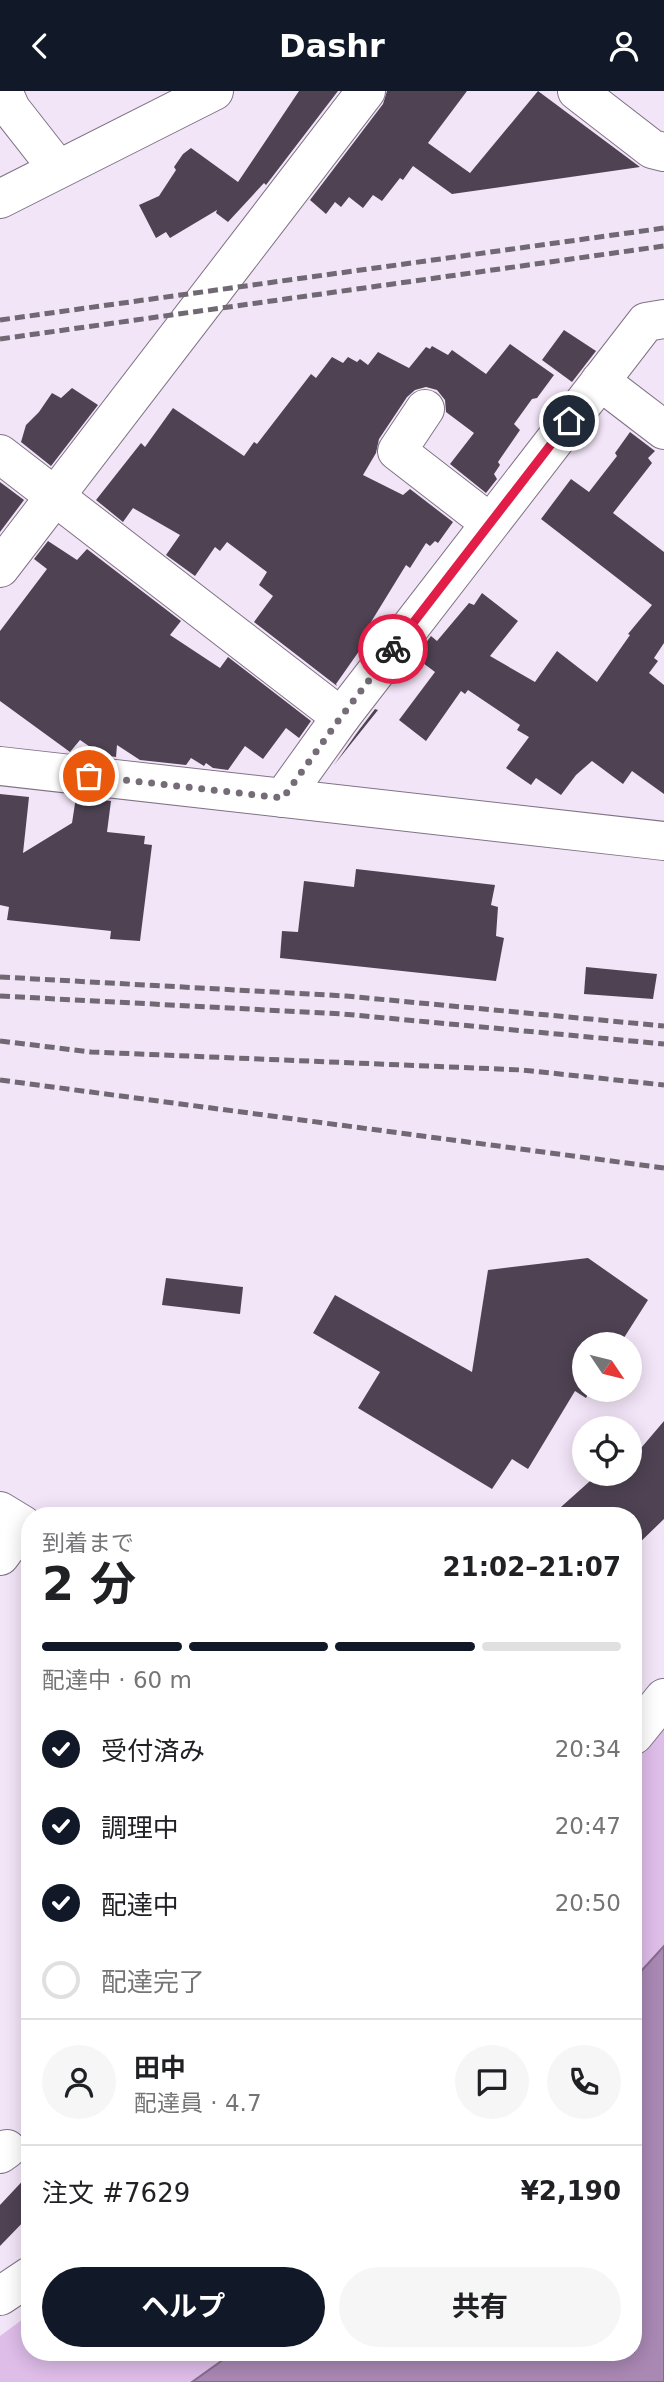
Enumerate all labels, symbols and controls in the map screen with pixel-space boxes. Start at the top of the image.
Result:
icon: back [21,27,59,65]
text: Dashr [279,27,385,65]
icon: person [605,27,643,65]
pin [539,391,599,451]
icon: home [550,402,588,440]
courier [358,614,428,684]
icon: bike [374,630,412,668]
pin [59,746,119,806]
icon: bag [70,757,108,795]
north arrow [572,1332,642,1402]
map controls [572,1332,642,1486]
button: locate [572,1416,642,1486]
text: 到着まで [42,1530,134,1556]
text: 21:02–21:07 [442,1552,621,1582]
text: 2 分 [42,1557,136,1611]
text: 配達中 · 60 m [42,1667,192,1693]
icon: check [42,1730,80,1768]
text: 受付済み [101,1736,205,1766]
text: 20:34 [555,1736,621,1762]
icon: check [42,1807,80,1845]
text: 調理中 [101,1813,179,1843]
text: 20:47 [555,1813,621,1839]
icon: check [42,1884,80,1922]
text: 配達中 [101,1890,179,1920]
text: 20:50 [555,1890,621,1916]
text: 配達完了 [101,1967,205,1997]
button: person [42,2045,116,2119]
button: chat [455,2045,529,2119]
button: phone [547,2045,621,2119]
text: 田中 [134,2053,186,2083]
text: 配達員 · 4.7 [134,2090,262,2116]
text: ¥2,190 [521,2176,621,2206]
text: 注文 #7629 [42,2178,190,2208]
button: ヘルプ [42,2267,325,2347]
button: 共有 [339,2267,621,2347]

